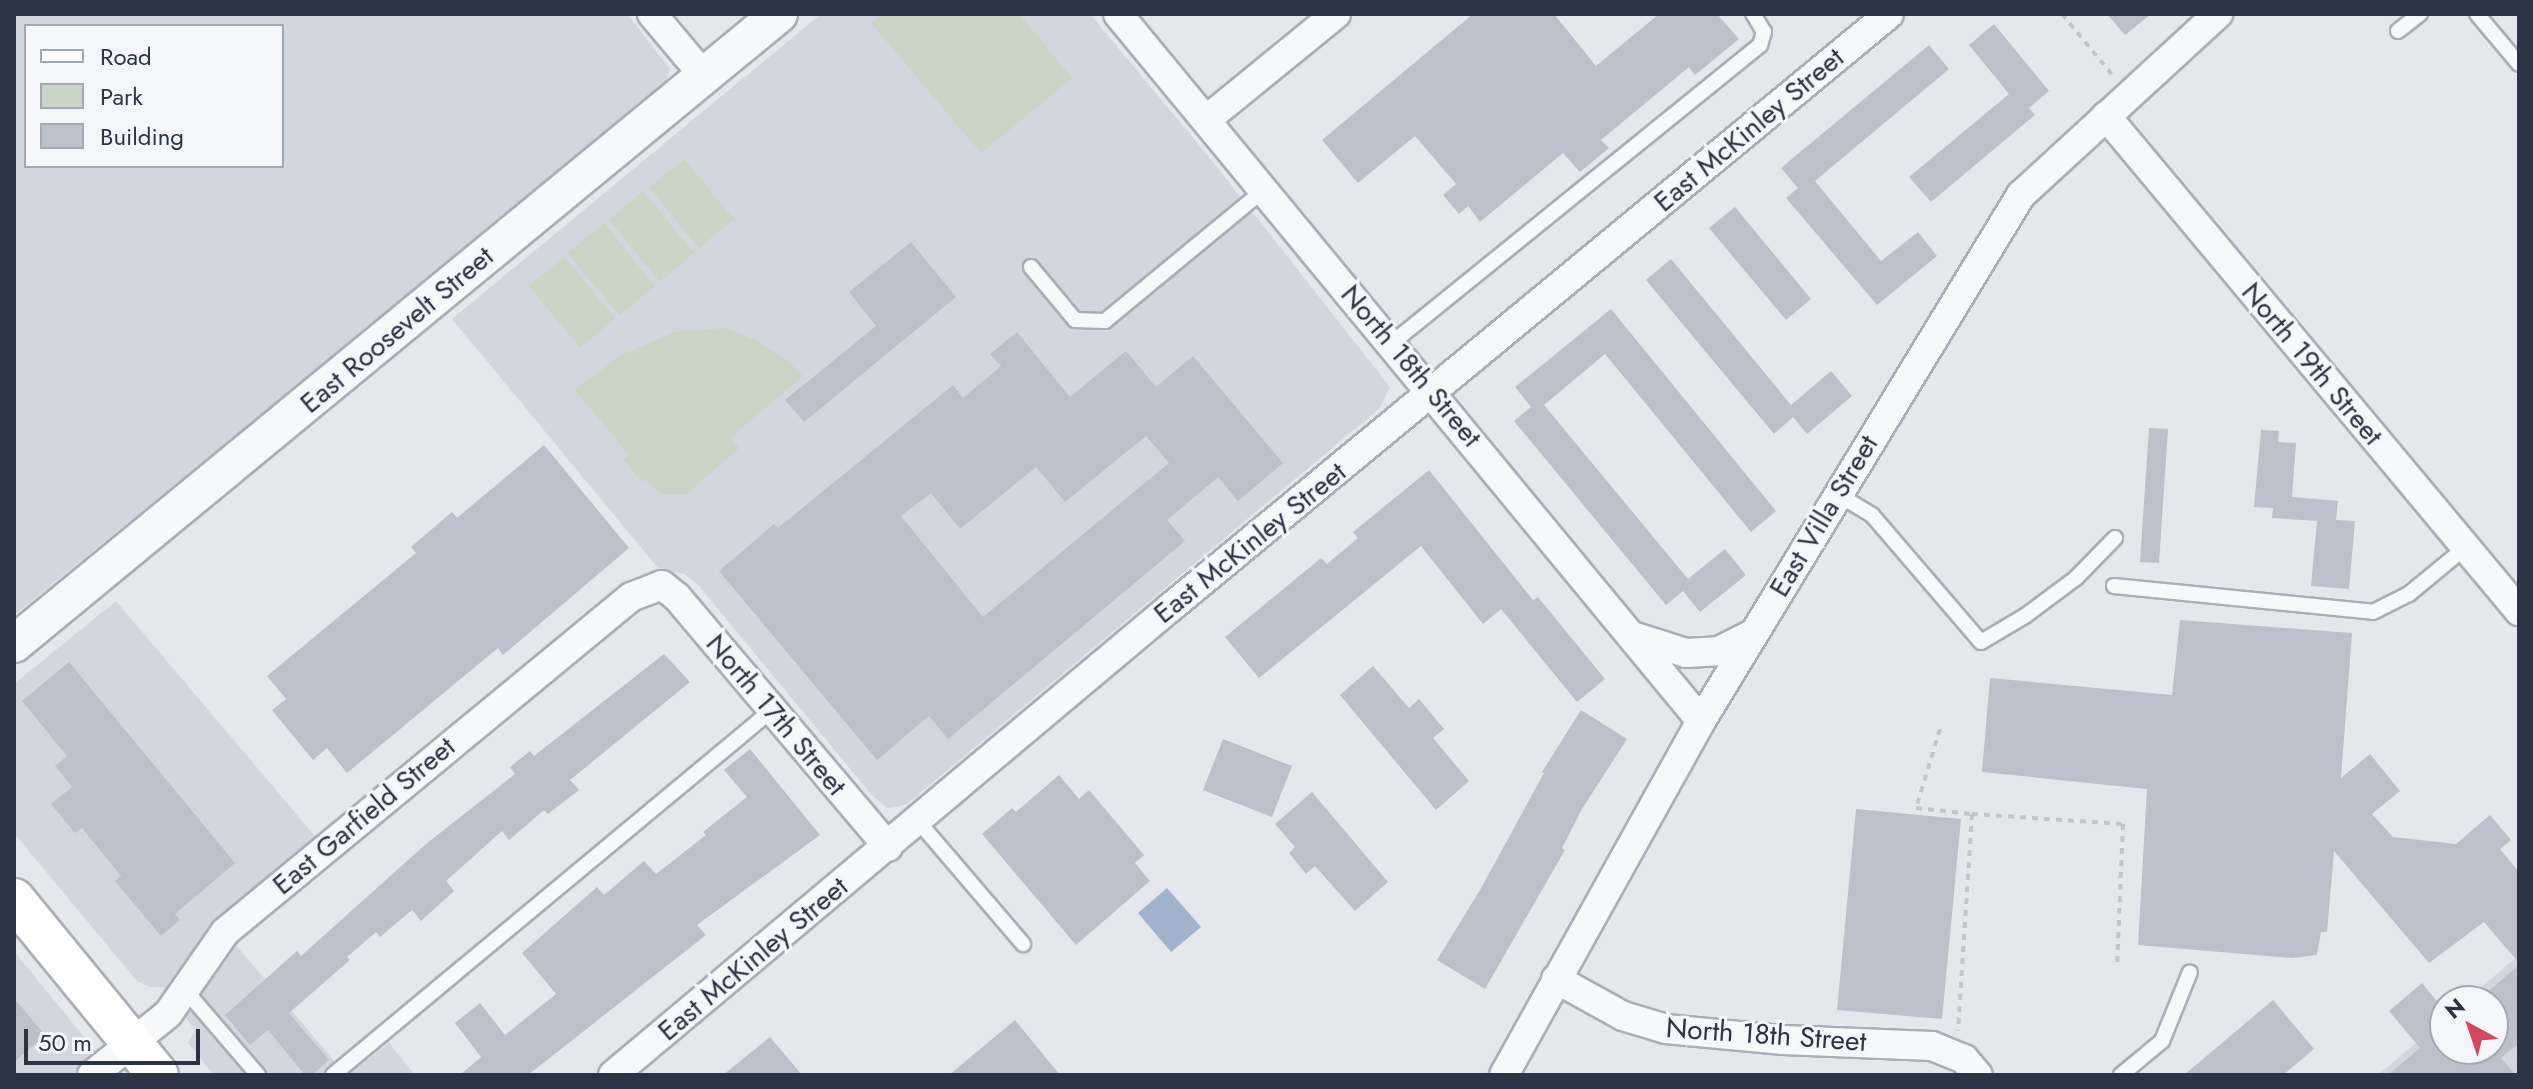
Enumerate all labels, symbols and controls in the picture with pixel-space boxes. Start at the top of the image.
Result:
legend [24,24,284,168]
text: Road [100,39,152,74]
street label: East McKinley Street [1647,41,1851,219]
text: Park [100,79,143,114]
text: Building [100,119,184,154]
street label: East Roosevelt Street [294,240,500,420]
street label: North 19th Street [2234,276,2390,452]
street label: North 18th Street [1334,278,1488,454]
street label: East Villa Street [1763,429,1885,603]
street label: East McKinley Street [1147,455,1353,631]
street label: North 17th Street [699,627,853,803]
street label: East Garfield Street [266,730,462,902]
street label: East McKinley Street [651,870,855,1048]
north arrow [2429,985,2509,1065]
text: N [2438,990,2472,1026]
street label: North 18th Street [1665,1011,1867,1059]
scale bar [28,1013,204,1063]
text: 50 m [38,1025,92,1060]

